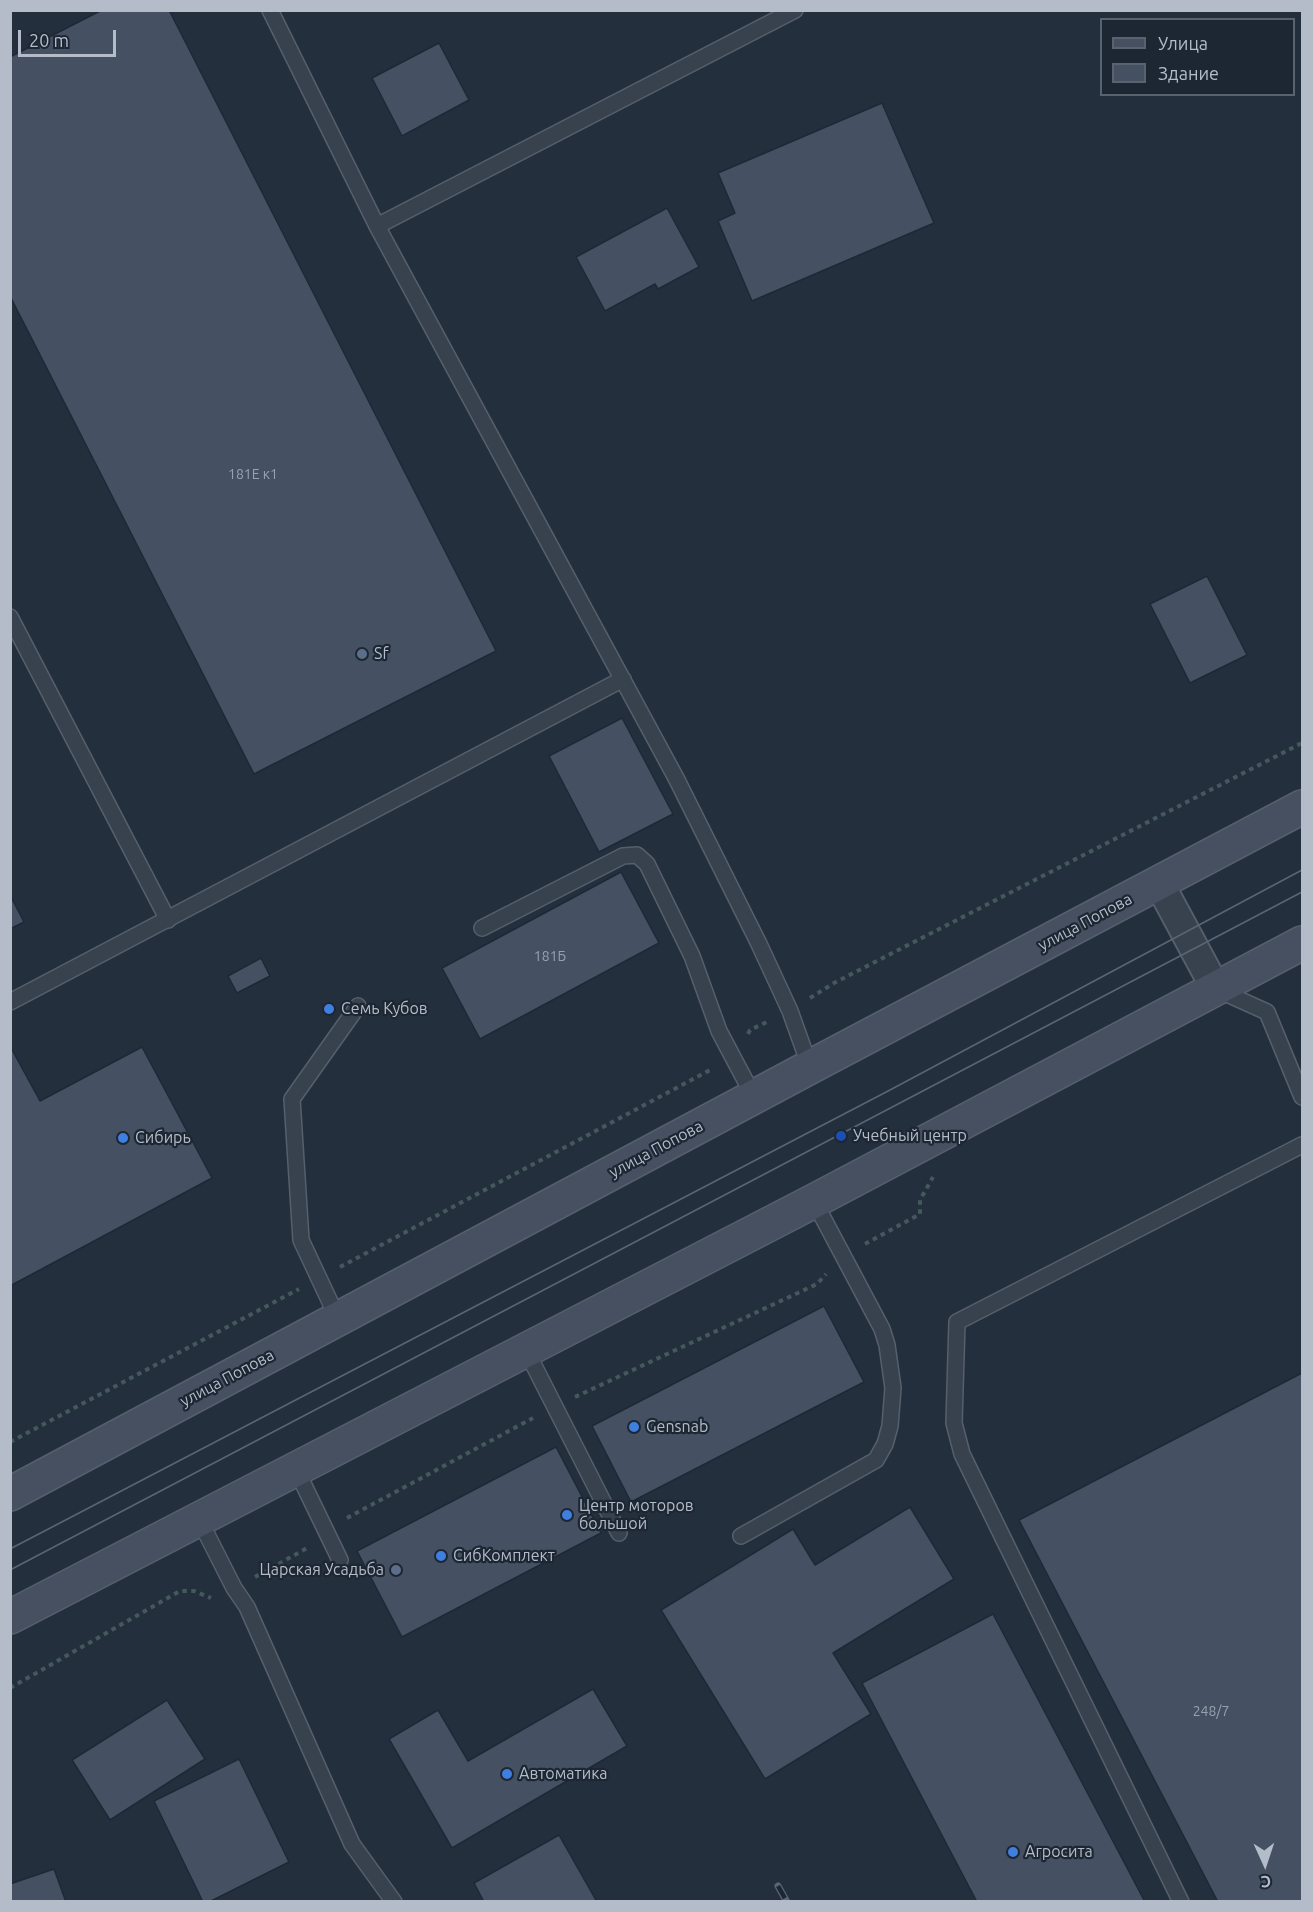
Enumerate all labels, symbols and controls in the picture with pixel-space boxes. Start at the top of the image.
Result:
scale bar [21,18,118,56]
legend [1100,18,1295,96]
text: 20 m [29,30,69,50]
text: Улица [1158,33,1208,53]
text: Здание [1158,63,1219,83]
house number: 181Е к1 [228,466,278,482]
place label: Sf [374,644,388,664]
marker: Sf [355,647,369,661]
street label: улица Попова [1035,889,1135,955]
house number: 181Б [534,948,566,964]
place label: Семь Кубов [341,999,428,1019]
marker: Семь Кубов [322,1002,336,1016]
street label: улица Попова [606,1116,706,1182]
place label: Учебный центр [853,1126,967,1146]
place label: Сибирь [135,1128,191,1148]
marker: Учебный центр [834,1129,848,1143]
marker: Сибирь [116,1131,130,1145]
street label: улица Попова [177,1345,277,1411]
place label: Gensnab [646,1417,708,1437]
marker: Gensnab [627,1420,641,1434]
place label: Центр моторов большой [579,1496,694,1534]
marker: Центр моторов большой [560,1508,574,1522]
place label: СибКомплект [453,1546,555,1566]
marker: СибКомплект [434,1549,448,1563]
place label: Царская Усадьба [260,1560,384,1580]
marker: Царская Усадьба [389,1563,403,1577]
house number: 248/7 [1193,1703,1229,1719]
place label: Автоматика [519,1764,608,1784]
marker: Автоматика [500,1767,514,1781]
north arrow [1235,1834,1295,1894]
place label: Агросита [1025,1842,1093,1862]
marker: Агросита [1006,1845,1020,1859]
text: С [1260,1873,1272,1891]

